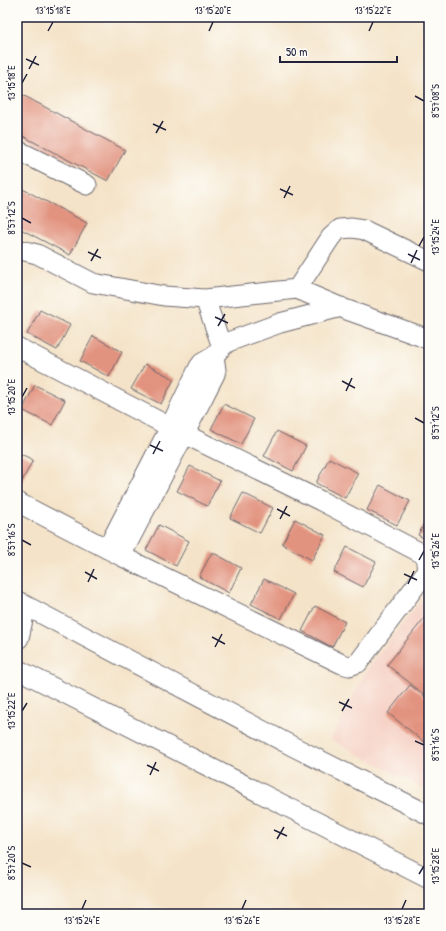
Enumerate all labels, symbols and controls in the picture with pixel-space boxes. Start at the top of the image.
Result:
text: 13°15'18"E [35,4,71,17]
text: 13°15'20"E [195,4,232,17]
text: 13°15'22"E [355,4,392,17]
scale bar [280,38,397,64]
text: 50 m [286,43,307,60]
text: 13°15'18"E [5,65,18,101]
text: 8°57'08"S [429,84,442,118]
text: 8°57'12"S [5,201,18,235]
text: 13°15'24"E [429,219,442,255]
text: 13°15'20"E [5,378,18,415]
text: 8°57'12"S [429,406,442,440]
text: 8°57'16"S [5,523,18,556]
text: 13°15'26"E [429,532,442,569]
text: 13°15'22"E [5,692,18,729]
text: 8°57'16"S [429,728,442,761]
text: 8°57'20"S [5,845,18,880]
text: 13°15'28"E [429,847,442,884]
text: 13°15'24"E [64,914,100,927]
text: 13°15'26"E [224,914,261,927]
text: 13°15'28"E [384,914,421,927]

